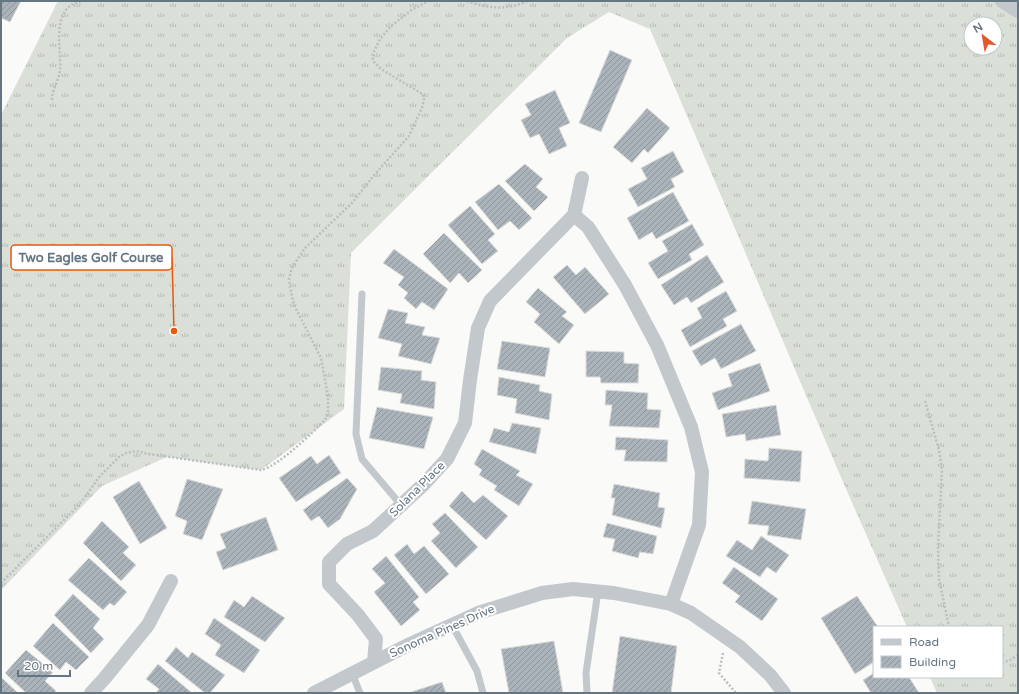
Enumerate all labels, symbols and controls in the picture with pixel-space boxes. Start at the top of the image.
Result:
north arrow [963,16,1003,56]
text: N [971,20,985,36]
callout: Two Eagles Golf Course [11,245,172,270]
text: Two Eagles Golf Course [18,250,164,266]
street label: Solana Place [386,458,448,520]
street label: Sonoma Pines Drive [387,601,497,661]
legend [873,626,1003,678]
text: Road [909,635,939,649]
scale bar [18,652,70,678]
text: Building [909,655,956,669]
text: 20 m [24,659,53,673]

